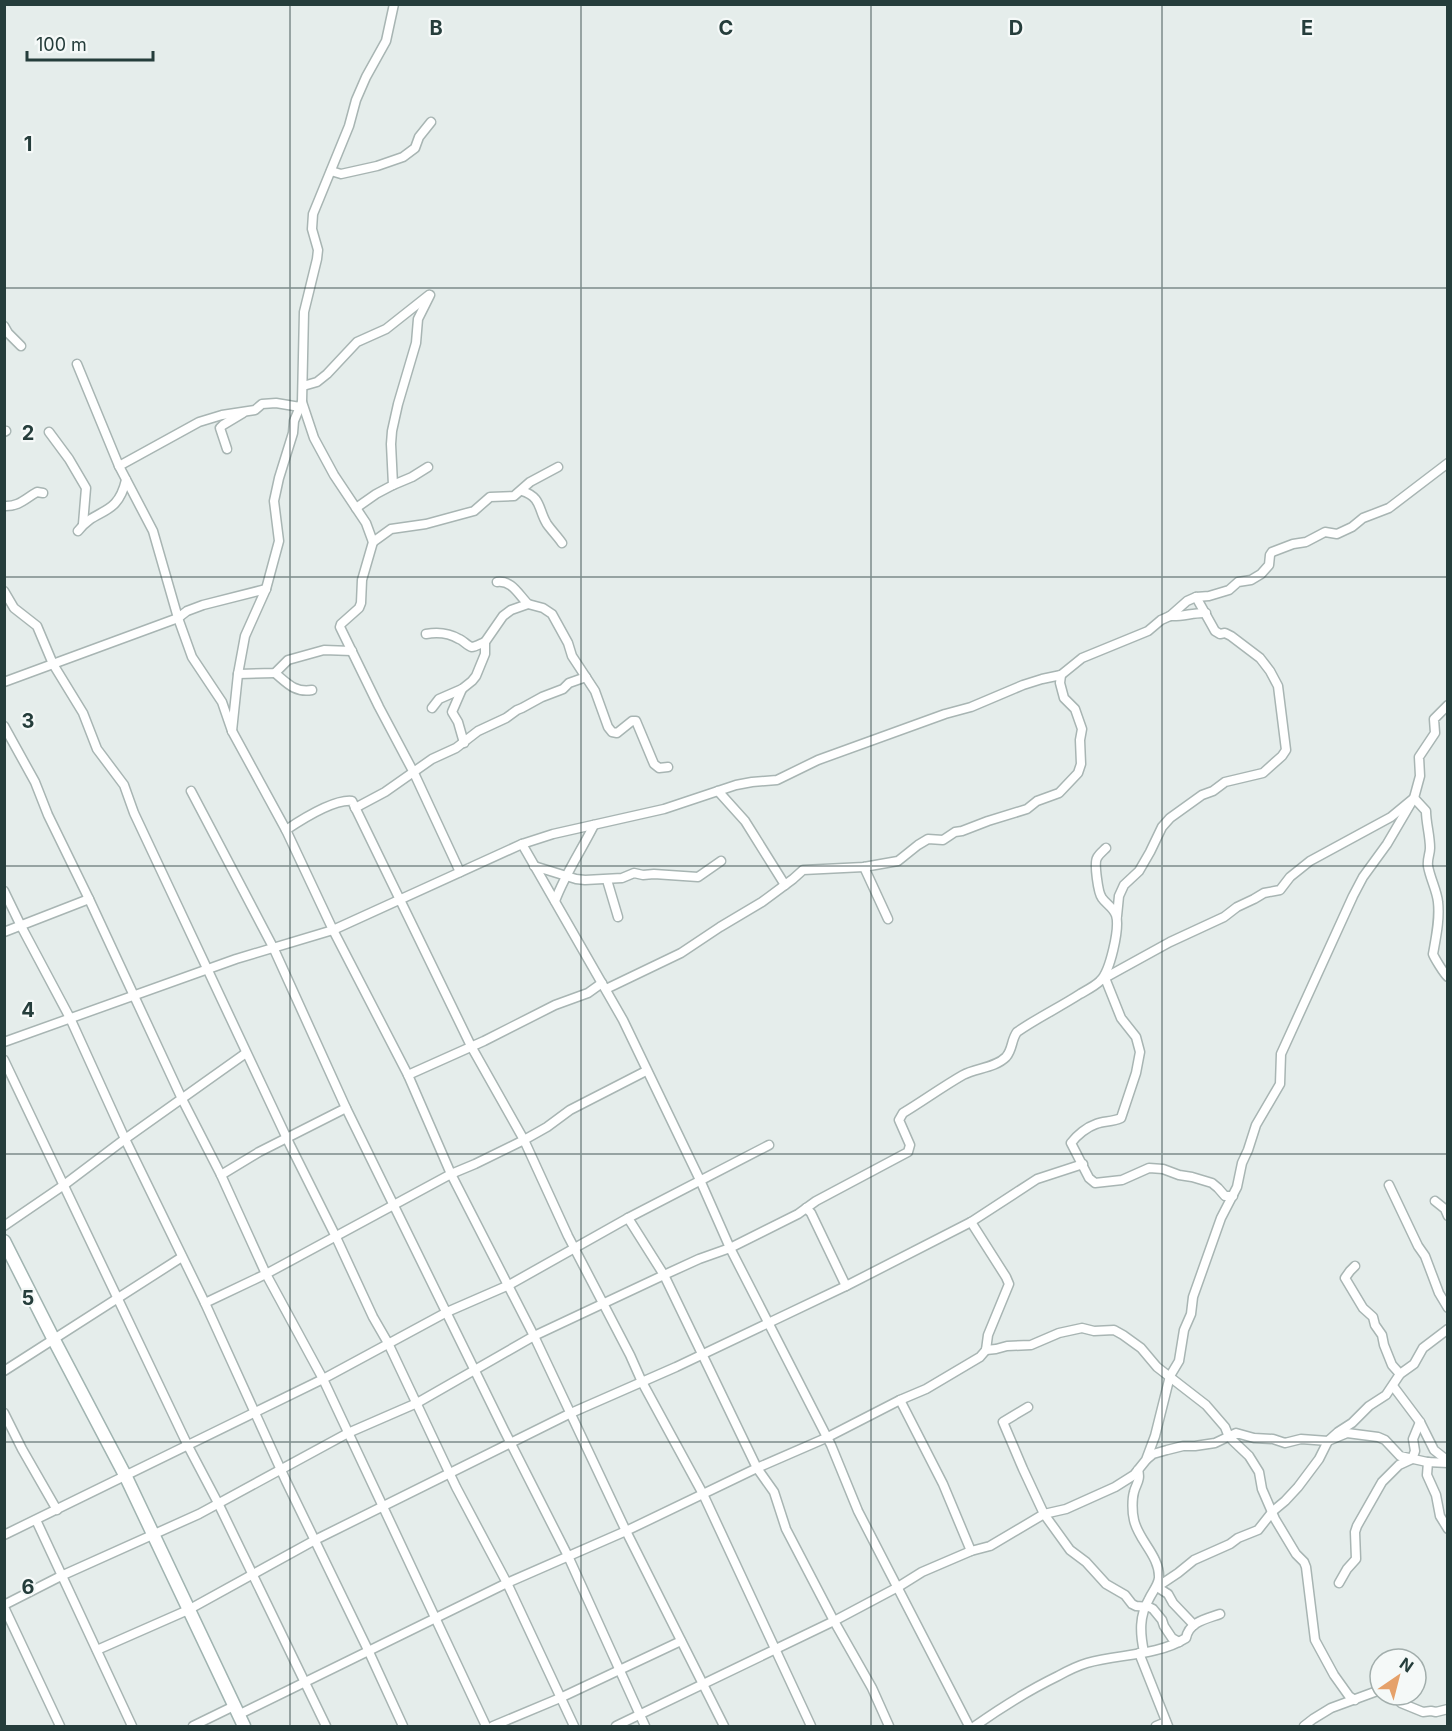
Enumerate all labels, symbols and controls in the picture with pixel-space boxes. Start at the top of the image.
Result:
text: B [429,16,443,40]
text: C [719,16,733,40]
text: D [1009,16,1023,40]
text: E [1301,16,1313,40]
scale bar [27,24,153,62]
text: 100 m [36,34,87,55]
text: 1 [24,132,32,156]
text: 2 [22,421,34,445]
text: 3 [22,709,34,733]
text: 4 [21,998,35,1022]
text: 5 [22,1286,34,1310]
text: 6 [22,1575,35,1599]
north arrow [1368,1647,1428,1707]
text: N [1396,1653,1417,1676]

